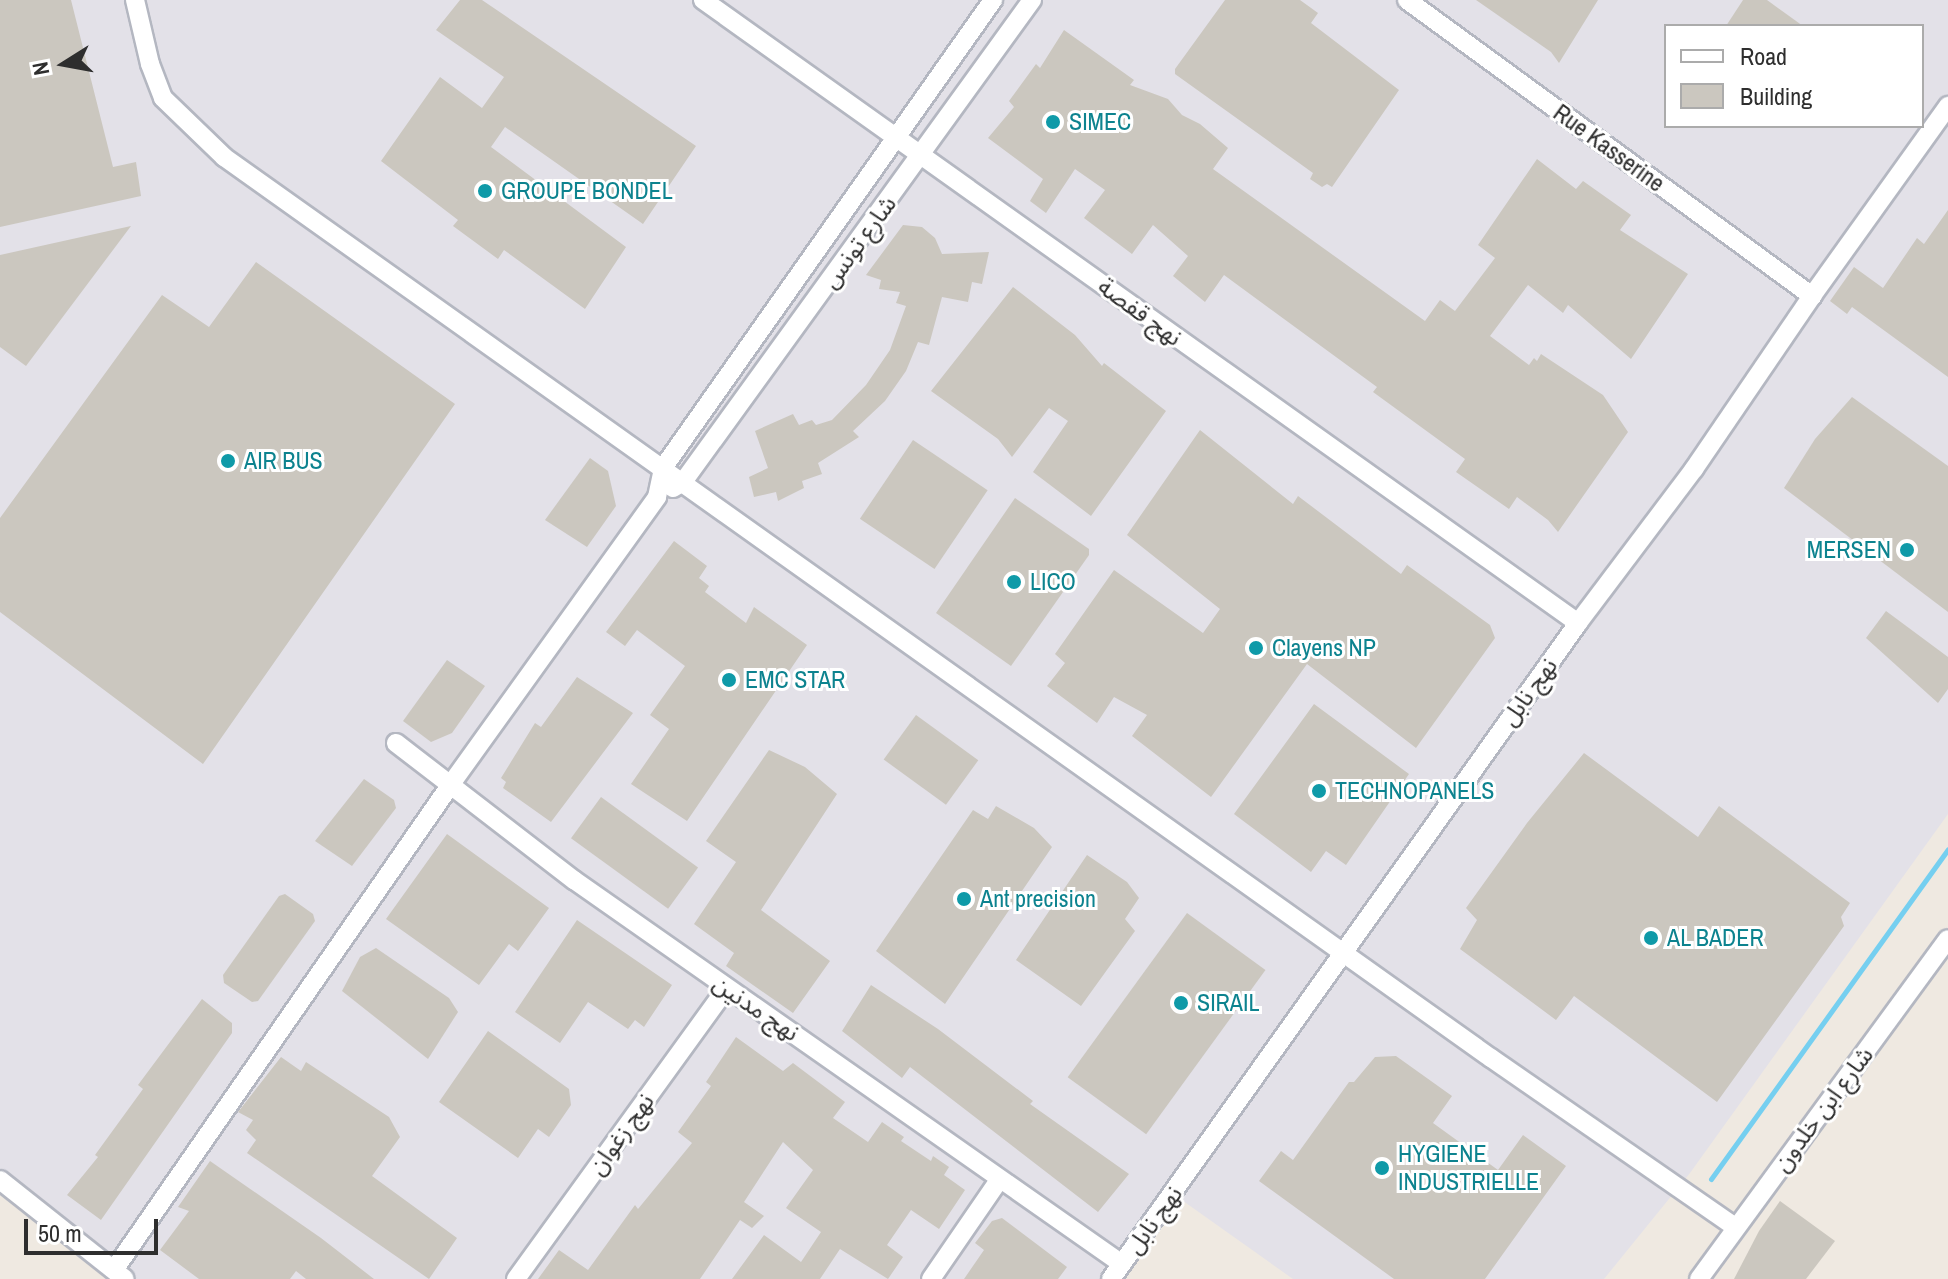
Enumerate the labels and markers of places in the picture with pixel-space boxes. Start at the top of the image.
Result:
place label: SIMEC [1069,108,1131,136]
marker: SIMEC [1044,113,1062,131]
place label: GROUPE BONDEL [501,177,673,205]
marker: GROUPE BONDEL [476,182,494,200]
place label: AIR BUS [244,447,323,475]
marker: AIR BUS [219,452,237,470]
place label: MERSEN [1807,536,1891,564]
marker: MERSEN [1898,541,1916,559]
place label: LICO [1030,568,1076,596]
marker: LICO [1005,573,1023,591]
place label: Clayens NP [1272,634,1376,662]
marker: Clayens NP [1247,639,1265,657]
place label: EMC STAR [745,666,845,694]
marker: EMC STAR [720,671,738,689]
place label: TECHNOPANELS [1335,777,1494,805]
marker: TECHNOPANELS [1310,782,1328,800]
place label: Ant precision [980,885,1096,913]
marker: Ant precision [955,890,973,908]
place label: AL BADER [1667,924,1764,952]
marker: AL BADER [1642,929,1660,947]
place label: SIRAIL [1197,989,1259,1017]
marker: SIRAIL [1172,994,1190,1012]
place label: HYGIENE INDUSTRIELLE [1398,1140,1539,1196]
marker: HYGIENE INDUSTRIELLE [1373,1159,1391,1177]

